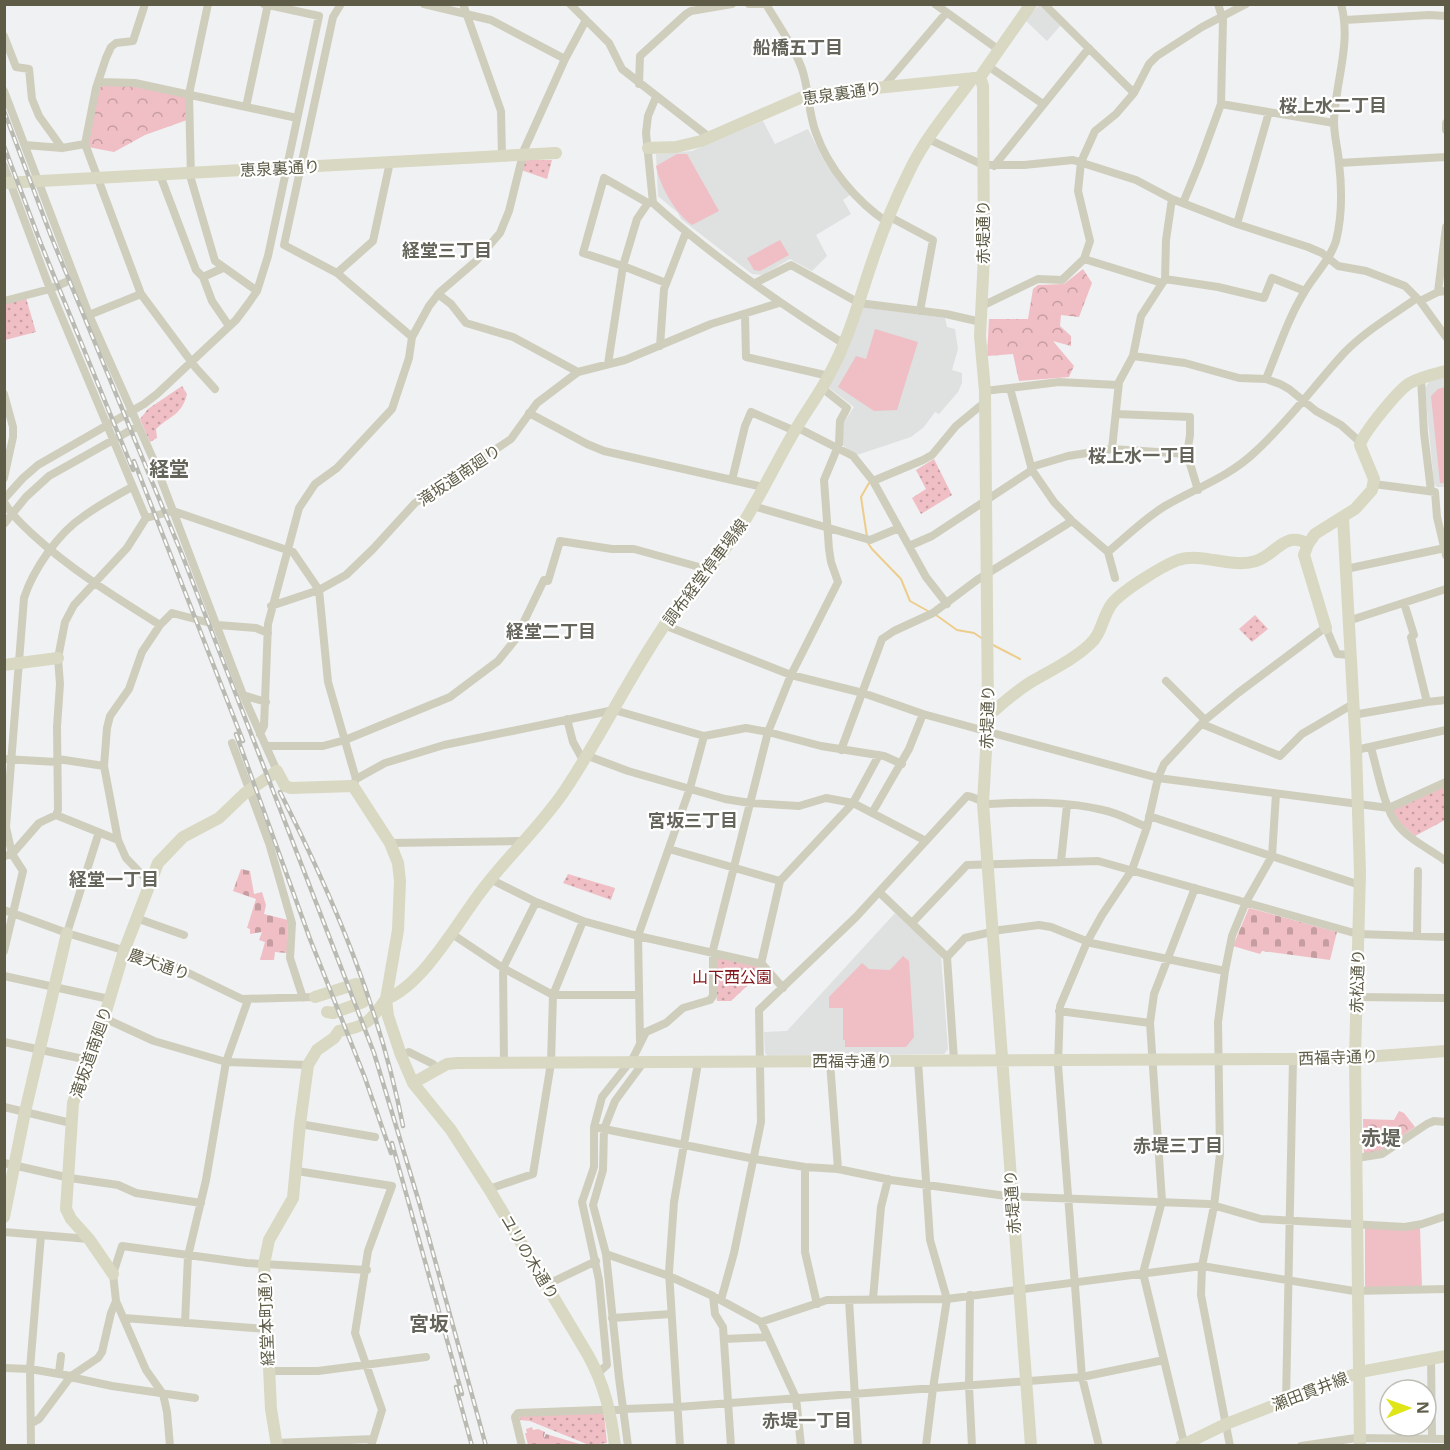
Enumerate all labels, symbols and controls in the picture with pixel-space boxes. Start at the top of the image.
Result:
district label: 船橋五丁目 [753,35,843,59]
street label: 恵泉裏通り [801,77,883,109]
district label: 桜上水二丁目 [1279,93,1387,117]
street label: 恵泉裏通り [239,155,321,181]
street label: 赤堤通り [972,200,994,264]
district label: 経堂三丁目 [402,238,492,262]
street label: 滝坂道南廻り [413,439,505,511]
district label: 桜上水一丁目 [1088,443,1196,467]
district label: 経堂 [149,455,189,482]
street label: 調布経堂停車場線 [658,514,752,630]
district label: 経堂二丁目 [506,619,596,643]
street label: 赤堤通り [975,685,999,749]
district label: 宮坂三丁目 [648,808,738,832]
district label: 経堂一丁目 [69,867,159,891]
street label: 農大通り [125,943,193,985]
street label: 赤松通り [1345,949,1369,1013]
park label: 山下西公園 [692,966,772,988]
street label: 滝坂道南廻り [65,1003,117,1101]
street label: 西福寺通り [1298,1045,1378,1069]
street label: 西福寺通り [812,1050,892,1072]
district label: 赤堤 [1361,1124,1401,1151]
district label: 赤堤三丁目 [1133,1133,1223,1157]
street label: 赤堤通り [999,1169,1025,1235]
street label: ユリの木通り [496,1210,564,1304]
street label: 経堂本町通り [253,1270,279,1366]
district label: 宮坂 [409,1310,449,1337]
street label: 瀬田貫井線 [1269,1366,1351,1416]
north arrow [1378,1378,1438,1438]
text: N [1412,1401,1434,1414]
district label: 赤堤一丁目 [762,1408,852,1432]

